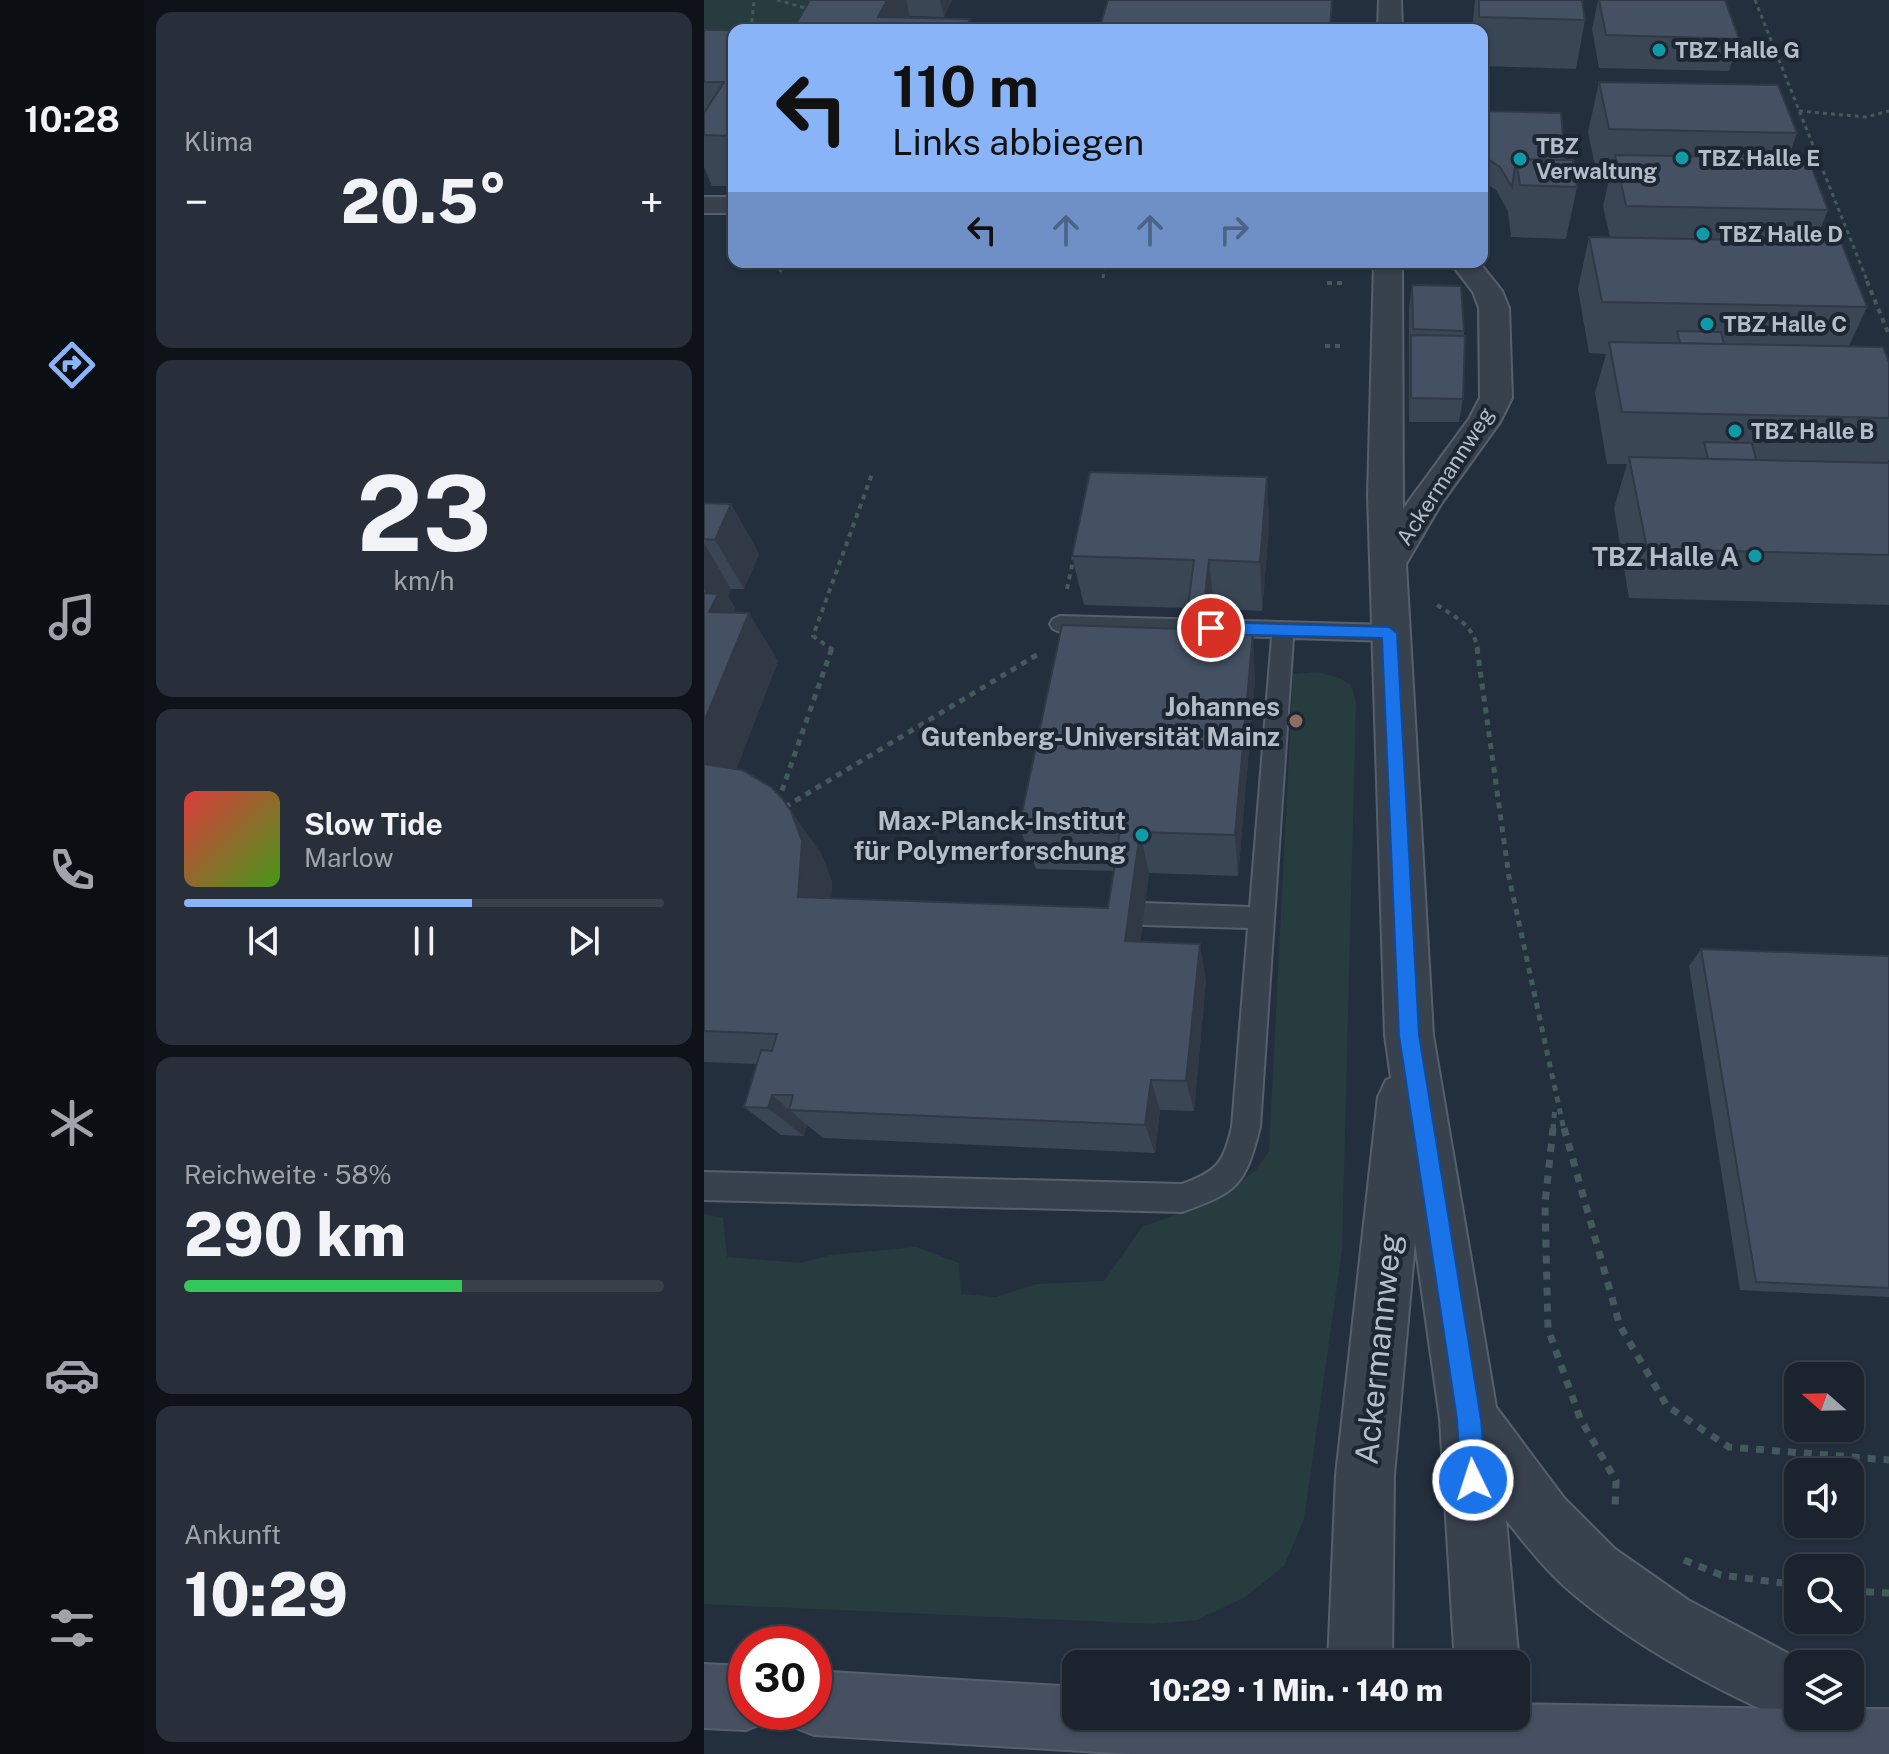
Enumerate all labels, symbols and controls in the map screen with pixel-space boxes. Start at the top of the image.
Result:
place label: TBZ Halle G [1675,37,1800,63]
marker: TBZ Halle G [1650,41,1668,59]
text: 110 m [892,54,1039,120]
icon: left [760,56,864,160]
text: 10:28 [24,98,120,140]
text: Links abbiegen [892,121,1144,163]
text: Klima [184,126,253,157]
place label: TBZ Verwaltung [1536,133,1657,184]
place label: TBZ Halle E [1698,145,1820,171]
marker: TBZ Halle E [1673,149,1691,167]
marker: TBZ Verwaltung [1511,150,1529,168]
text: 20.5° [341,166,507,237]
text: − [184,176,208,228]
text: + [640,176,664,228]
icon: left [960,208,1004,252]
icon: ahead [1044,208,1088,252]
icon: ahead [1128,208,1172,252]
icon: right [1212,208,1256,252]
place label: TBZ Halle D [1719,221,1843,247]
marker: TBZ Halle D [1694,225,1712,243]
place label: TBZ Halle C [1723,311,1847,337]
marker: TBZ Halle C [1698,315,1716,333]
icon: directions [44,337,100,393]
street label: Ackermannweg [1391,402,1499,550]
place label: TBZ Halle B [1751,418,1874,444]
marker: TBZ Halle B [1726,422,1744,440]
text: 23 [356,452,492,574]
place label: TBZ Halle A [1592,541,1739,572]
marker: TBZ Halle A [1746,547,1764,565]
text: km/h [393,565,455,596]
icon: music [44,589,100,645]
pin [1177,594,1245,662]
icon: arrive [1189,606,1233,650]
place label: Johannes Gutenberg-Universität Mainz [921,691,1280,752]
marker: Johannes Gutenberg-Universität Mainz [1287,712,1305,730]
place label: Max-Planck-Institut für Polymerforschung [854,805,1126,866]
text: Slow Tide [304,806,443,842]
marker: Max-Planck-Institut für Polymerforschung [1133,826,1151,844]
icon: phone [44,842,100,898]
text: Marlow [304,842,394,873]
icon: previous [242,919,286,963]
icon: pause [402,919,446,963]
icon: next [562,919,606,963]
icon: climate [44,1095,100,1151]
text: Reichweite · 58% [184,1159,392,1190]
text: 290 km [184,1199,406,1270]
street label: Ackermannweg [1347,1232,1409,1466]
icon: car [44,1347,100,1403]
north arrow [1784,1362,1864,1442]
map controls [1784,1362,1864,1730]
position arrow [1431,1438,1515,1522]
button: sound [1784,1458,1864,1538]
text: Ankunft [184,1519,281,1550]
button: search [1784,1554,1864,1634]
text: 10:29 [184,1559,348,1630]
icon: filters [44,1600,100,1656]
speed limit sign: 30 [728,1626,832,1730]
button: layers [1784,1650,1864,1730]
text: 10:29 · 1 Min. · 140 m [1149,1672,1443,1708]

